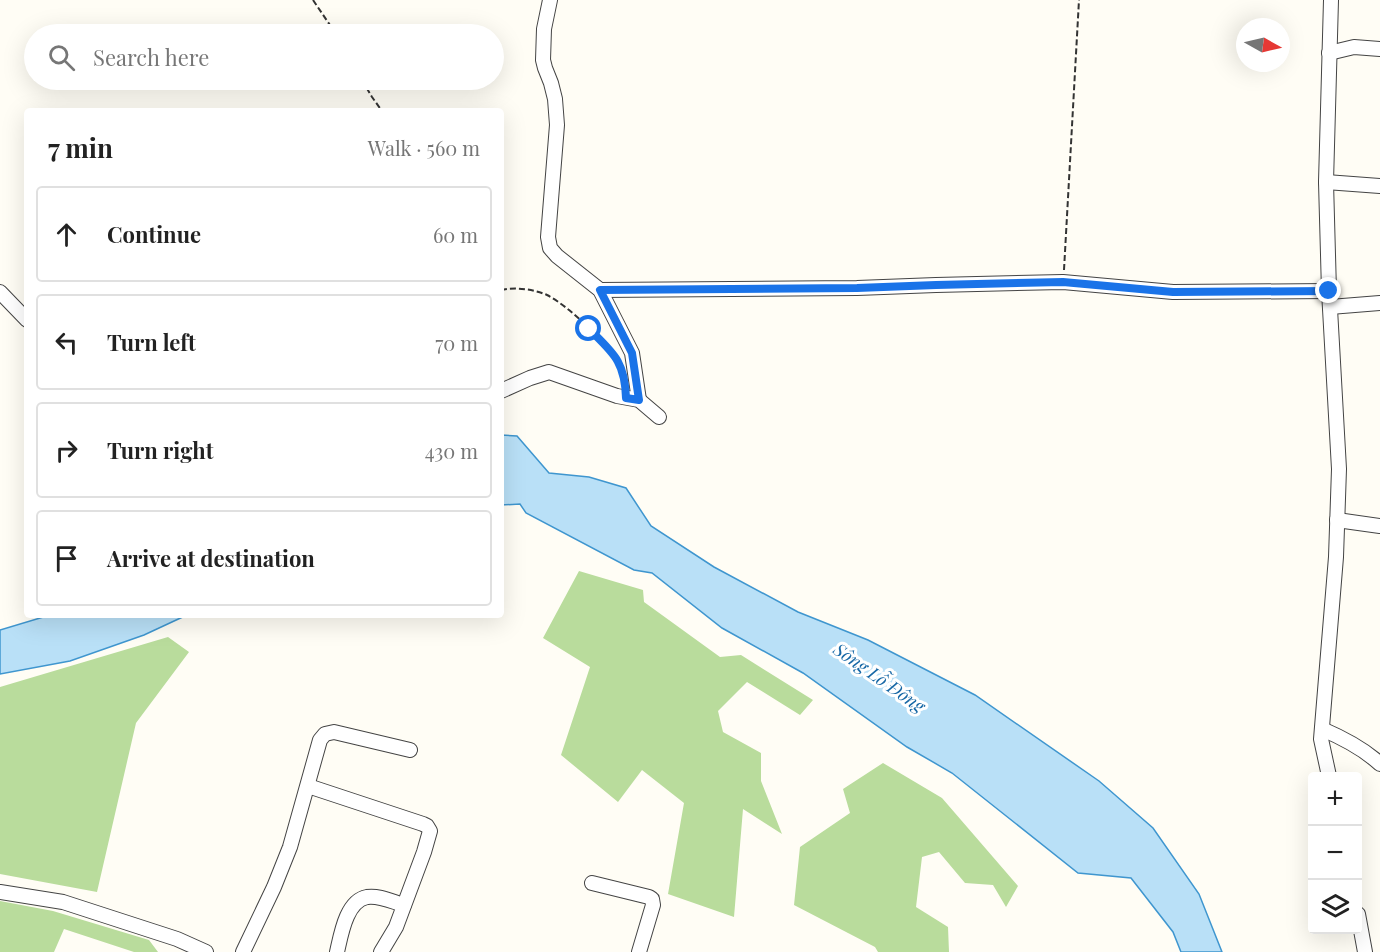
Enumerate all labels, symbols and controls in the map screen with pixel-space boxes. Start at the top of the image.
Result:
north arrow [1236,18,1290,72]
search box [24,24,504,90]
icon: search [45,41,78,74]
text: Search here [93,42,209,72]
text: 7 min [48,130,113,165]
text: Walk · 560 m [368,134,480,161]
icon: ahead [50,218,83,251]
text: Continue [107,219,201,249]
text: 60 m [433,221,478,248]
route end [1315,277,1341,303]
route start [575,315,601,341]
icon: left [50,326,83,359]
text: Turn left [107,327,196,357]
text: 70 m [435,329,478,356]
icon: right [50,434,83,467]
text: Turn right [107,435,213,465]
text: 430 m [425,437,478,464]
icon: arrive [50,542,83,575]
text: Arrive at destination [107,543,315,573]
water label: Sông Lỗ Đông [828,636,931,719]
map controls [1308,772,1362,934]
button: + [1308,772,1362,826]
button: − [1308,826,1362,880]
button: layers [1308,880,1362,934]

